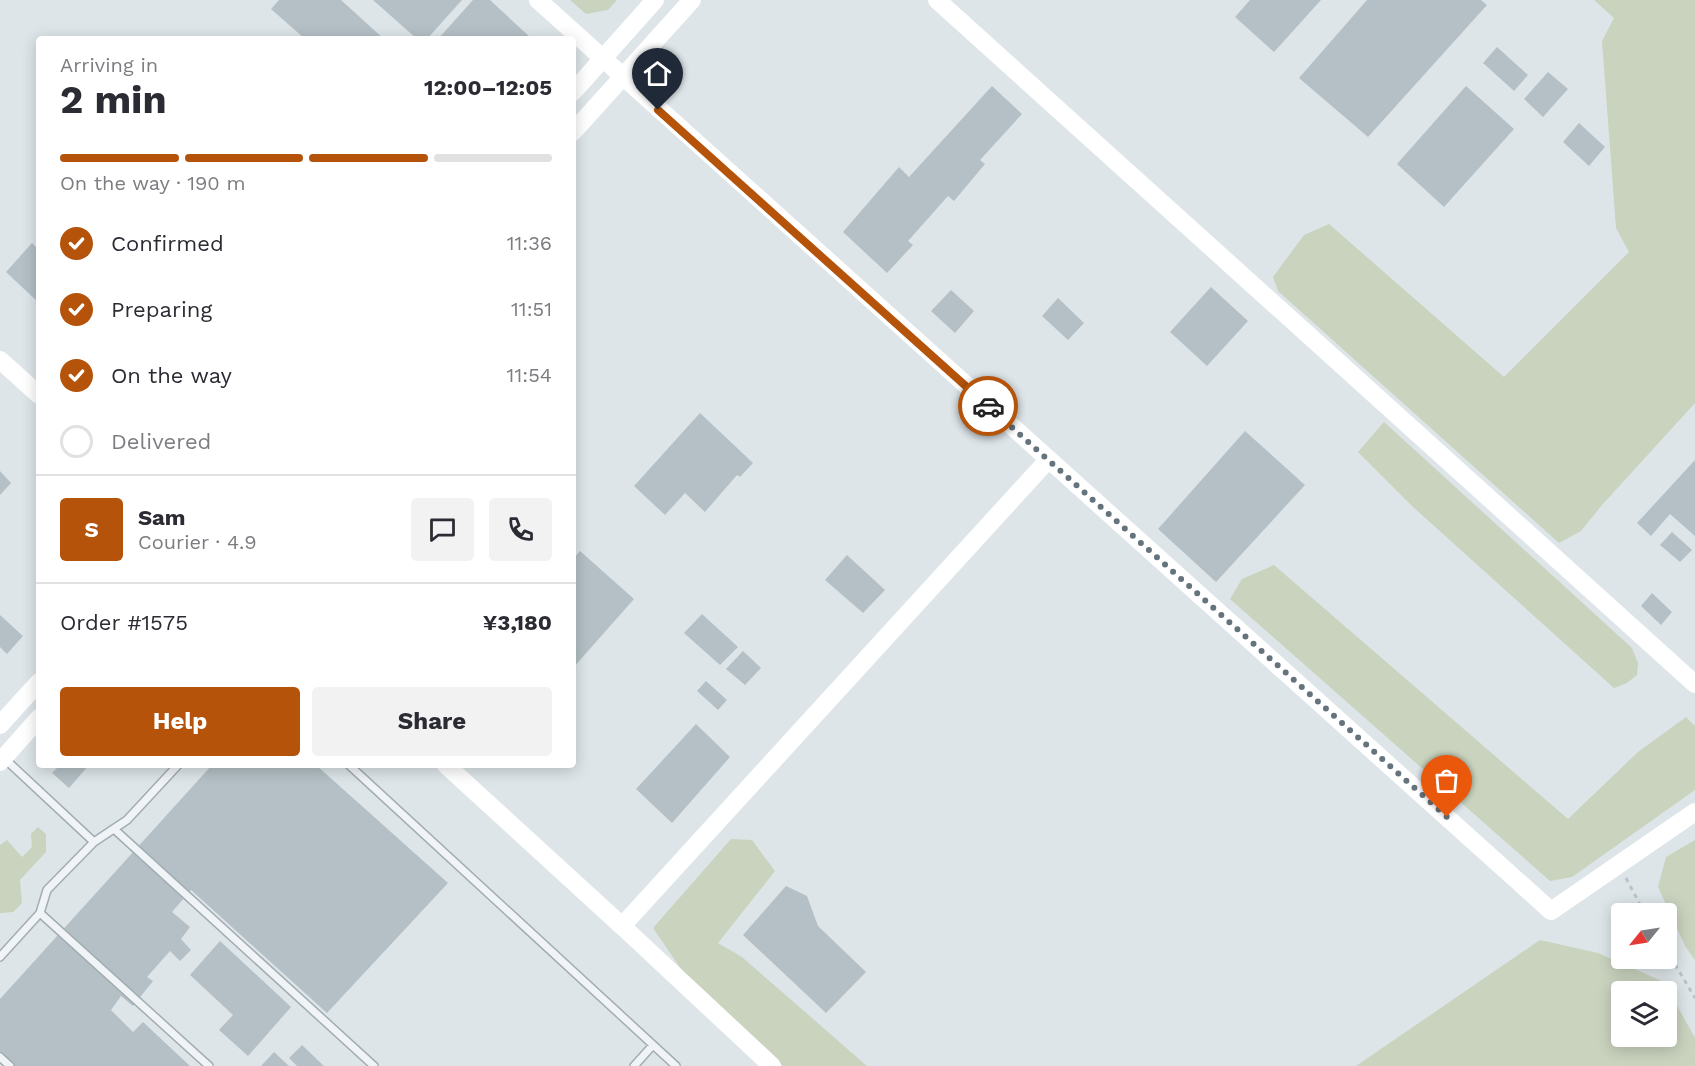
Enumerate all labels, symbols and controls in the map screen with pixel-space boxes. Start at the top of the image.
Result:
pin [632,48,683,110]
text: Arriving in [60,53,158,77]
icon: home [641,57,674,90]
text: 12:00–12:05 [424,75,552,100]
text: 2 min [60,77,167,122]
text: On the way · 190 m [60,171,246,195]
icon: check [60,227,93,260]
text: Confirmed [111,231,224,256]
text: 11:36 [507,231,552,255]
icon: check [60,293,93,326]
text: Preparing [111,297,212,322]
text: 11:51 [511,297,552,321]
icon: check [60,359,93,392]
text: On the way [111,363,232,388]
text: 11:54 [507,363,552,387]
courier [958,376,1018,436]
icon: car [972,390,1005,423]
text: Delivered [111,429,211,454]
button: chat [411,498,474,561]
button: phone [489,498,552,561]
text: Sam [138,505,186,530]
text: S [84,517,99,542]
text: Courier · 4.9 [138,530,257,554]
text: Order #1575 [60,610,188,635]
text: ¥3,180 [483,610,552,635]
button: Help [60,687,300,756]
button: Share [312,687,552,756]
pin [1421,755,1472,817]
icon: bag [1430,764,1463,797]
north arrow [1611,903,1677,969]
map controls [1611,903,1677,1047]
button: layers [1611,981,1677,1047]

